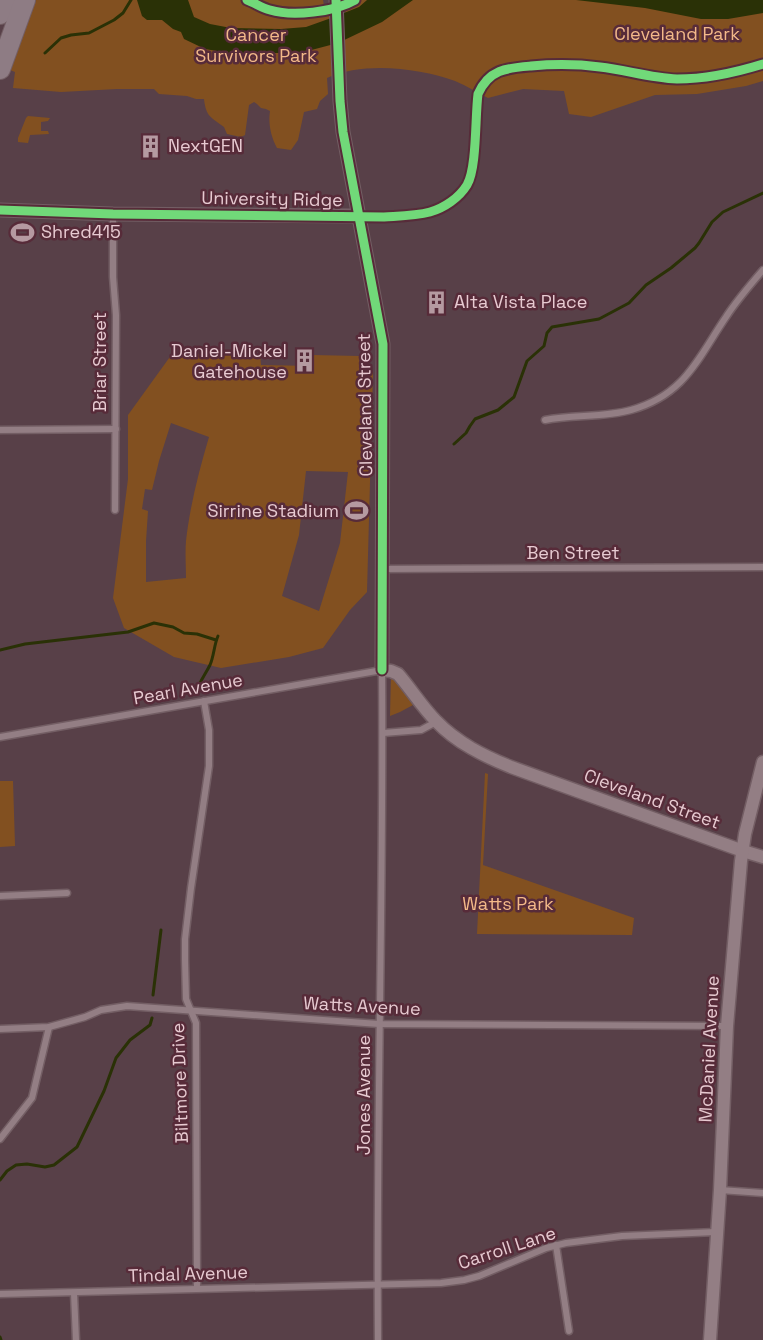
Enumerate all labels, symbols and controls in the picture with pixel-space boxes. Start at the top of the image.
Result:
park label: Cleveland Park [614,22,740,45]
park label: Cancer Survivors Park [195,23,317,67]
building icon: NextGEN [137,133,163,159]
place label: NextGEN [168,134,243,157]
street label: University Ridge [201,186,343,211]
sports icon: Shred415 [10,219,36,245]
place label: Shred415 [41,220,121,243]
building icon: Alta Vista Place [423,289,449,315]
place label: Alta Vista Place [454,290,588,313]
street label: Briar Street [88,312,111,412]
street label: Cleveland Street [352,333,377,477]
place label: Daniel-Mickel Gatehouse [171,339,287,383]
building icon: Daniel-Mickel Gatehouse [292,348,318,374]
sports icon: Sirrine Stadium [344,498,370,524]
place label: Sirrine Stadium [207,499,339,522]
street label: Ben Street [526,541,620,564]
street label: Pearl Avenue [131,668,244,709]
street label: Cleveland Street [581,763,723,834]
park label: Watts Park [462,892,554,915]
street label: McDaniel Avenue [693,975,724,1123]
street label: Watts Avenue [303,991,421,1020]
street label: Biltmore Drive [166,1022,193,1144]
street label: Jones Avenue [352,1035,375,1155]
street label: Carroll Lane [455,1221,559,1274]
street label: Tindal Avenue [128,1260,248,1287]

